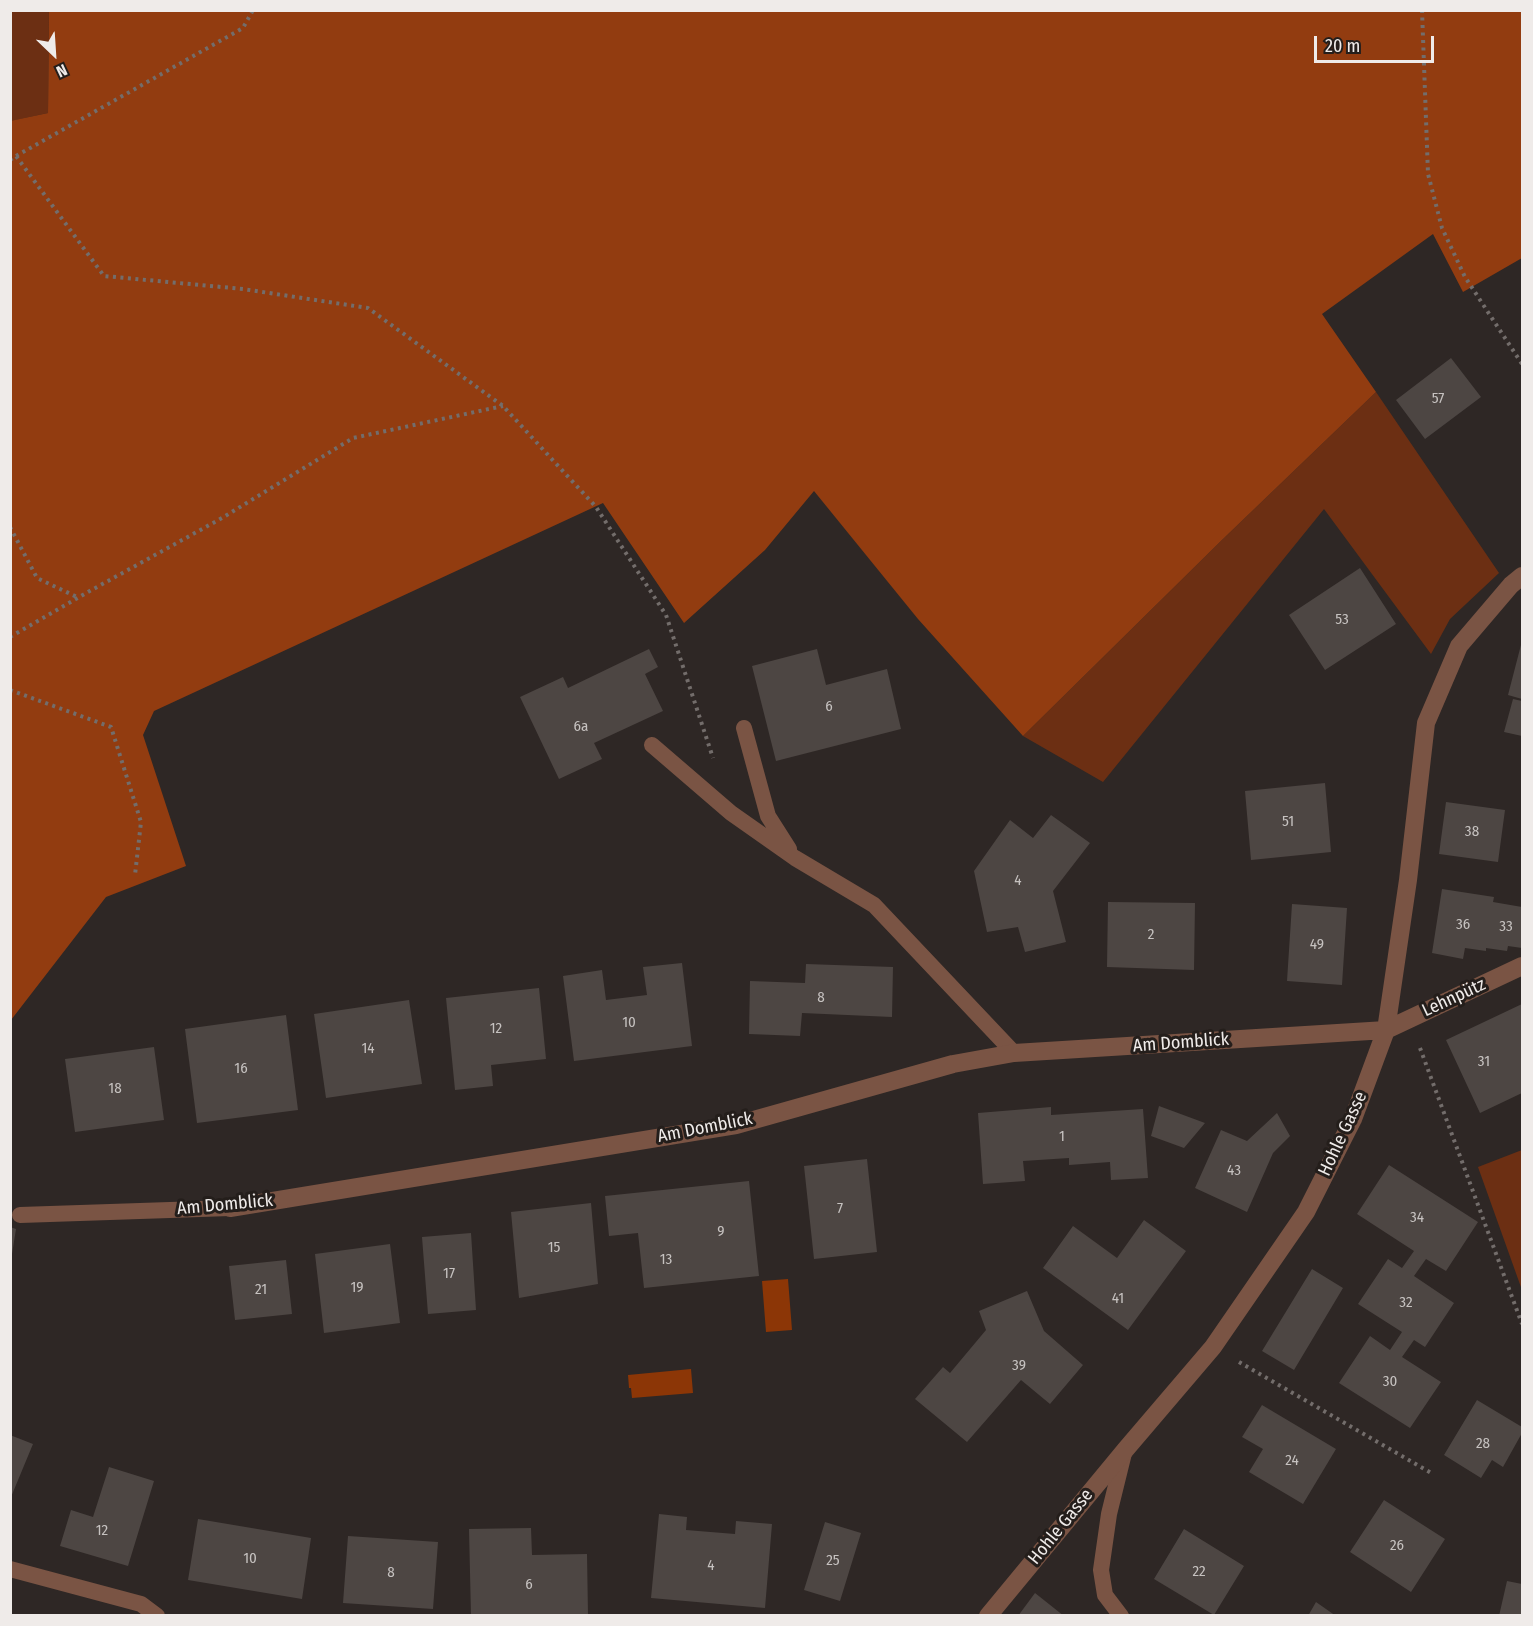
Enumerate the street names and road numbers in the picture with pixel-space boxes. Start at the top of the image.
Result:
street label: Lehnpütz [1419,974,1489,1022]
street label: Am Domblick [1132,1029,1230,1057]
street label: Hohle Gasse [1314,1088,1372,1180]
street label: Am Domblick [656,1108,754,1148]
street label: Am Domblick [176,1190,274,1220]
street label: Hohle Gasse [1024,1485,1098,1569]

